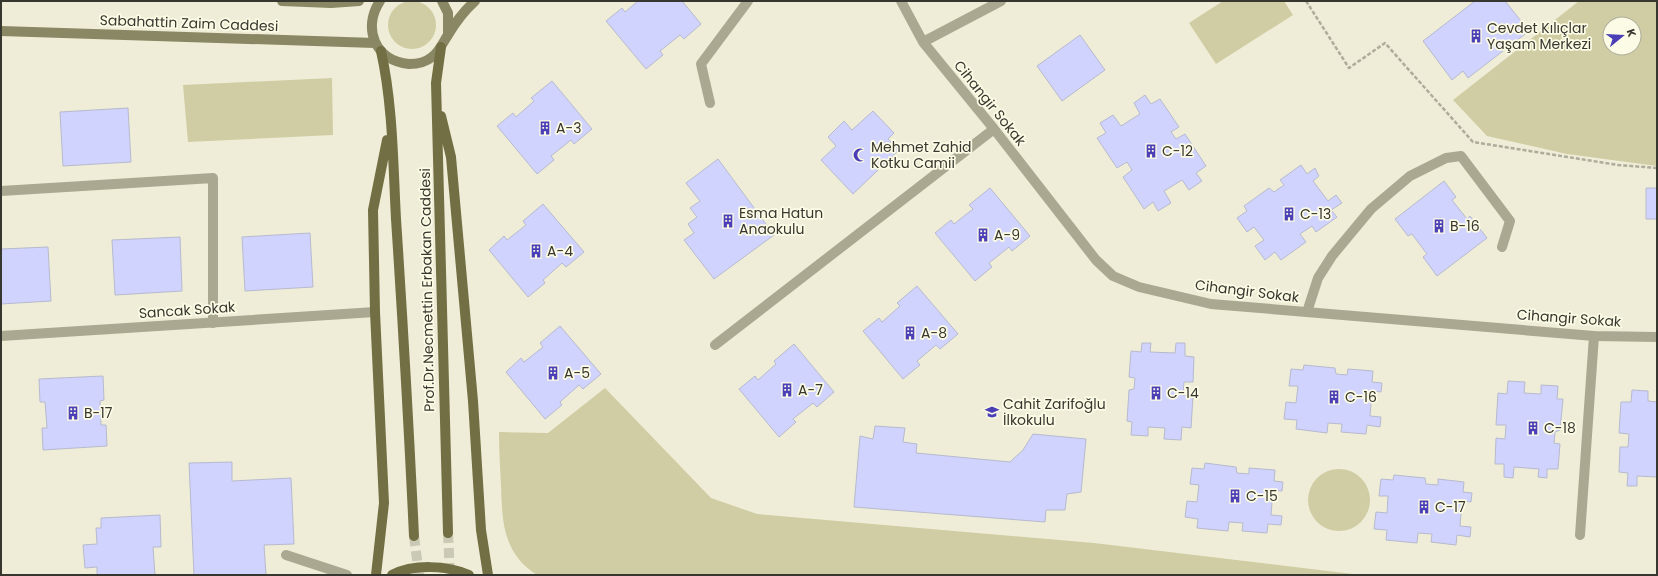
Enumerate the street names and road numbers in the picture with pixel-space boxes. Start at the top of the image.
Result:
street label: Sabahattin Zaim Caddesi [99,10,279,36]
street label: Cihangir Sokak [949,56,1031,151]
street label: Prof.Dr.Necmettin Erbakan Caddesi [415,168,439,412]
street label: Cihangir Sokak [1194,275,1301,307]
street label: Sancak Sokak [138,297,237,323]
street label: Cihangir Sokak [1516,304,1623,332]

